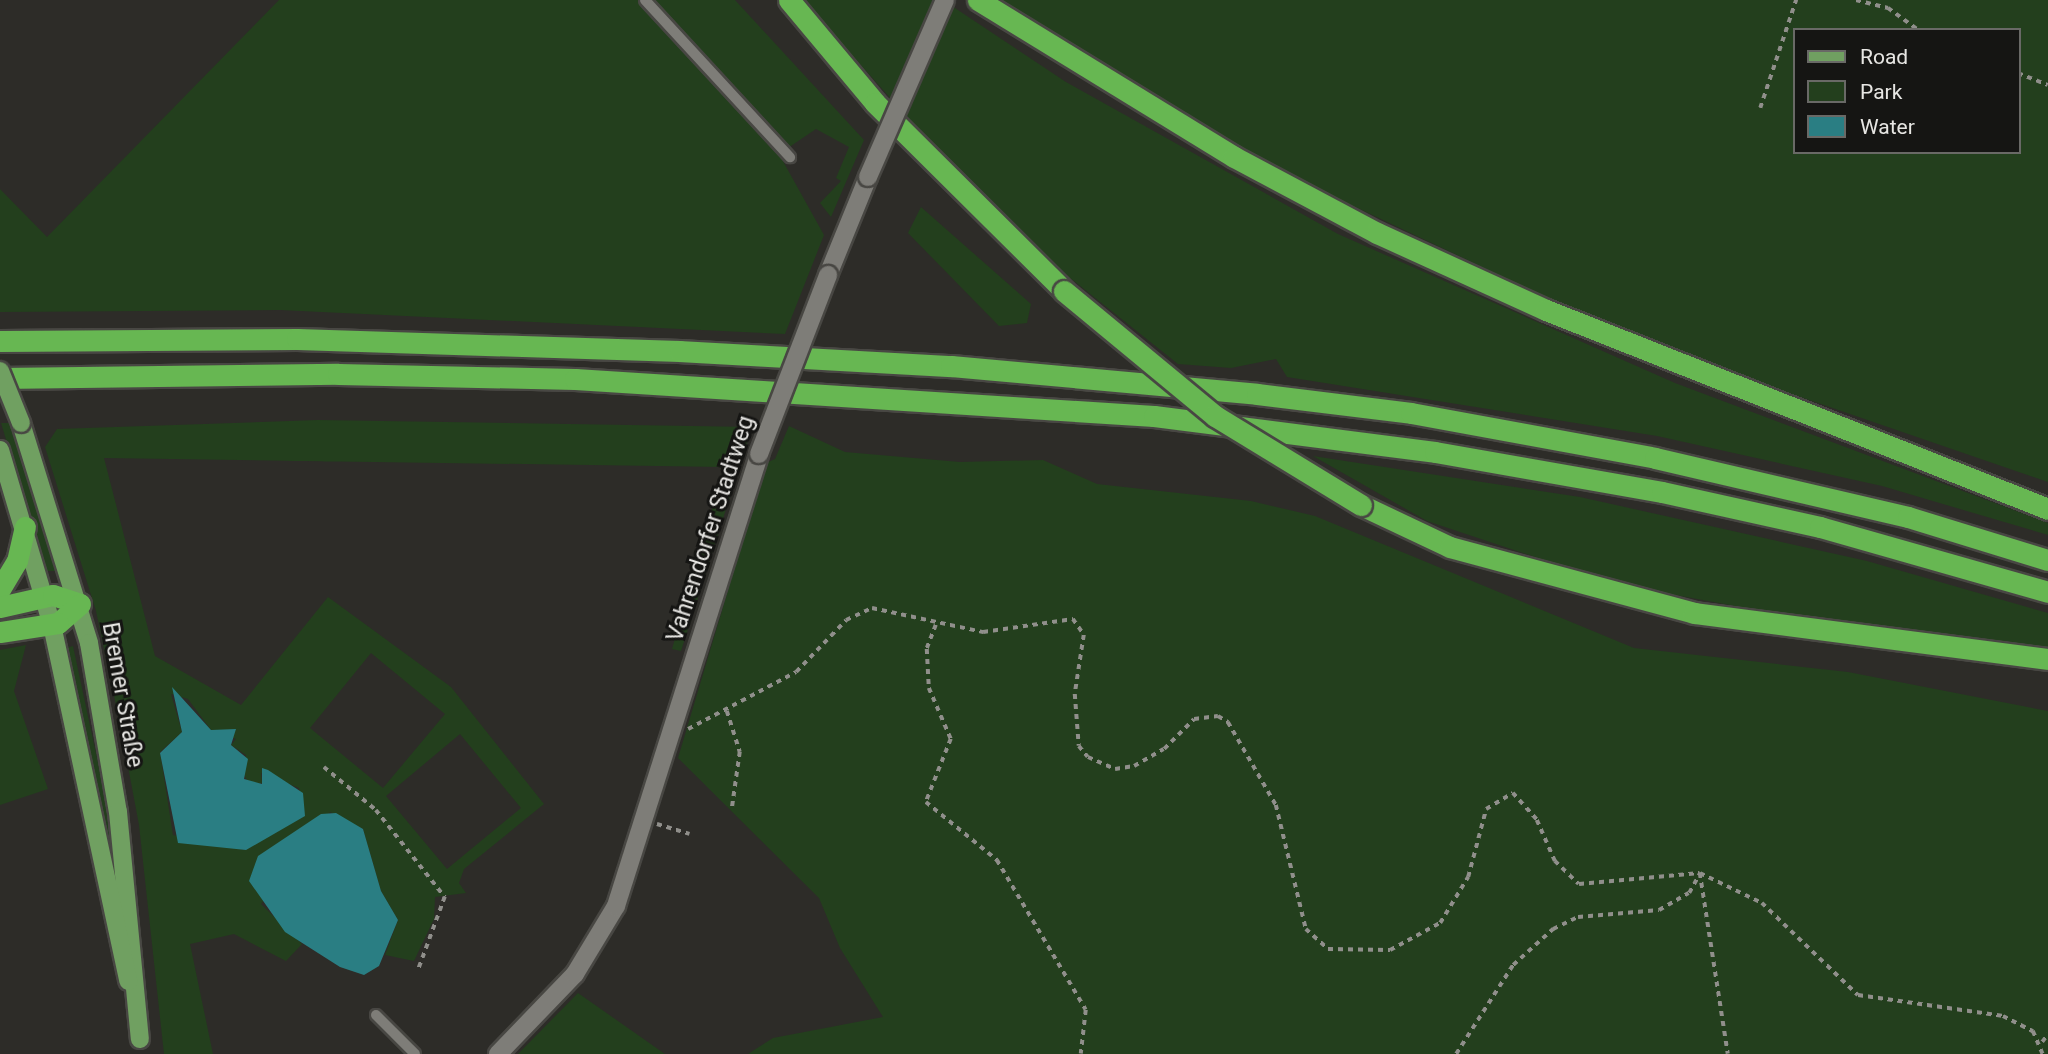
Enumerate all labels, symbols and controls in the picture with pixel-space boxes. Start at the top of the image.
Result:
legend [1792,28,2020,154]
text: Road [1860,45,1908,69]
text: Park [1860,80,1902,104]
text: Water [1860,115,1915,139]
street label: Vahrendorfer Stadtweg [661,413,761,645]
street label: Bremer Straße [96,620,148,770]

